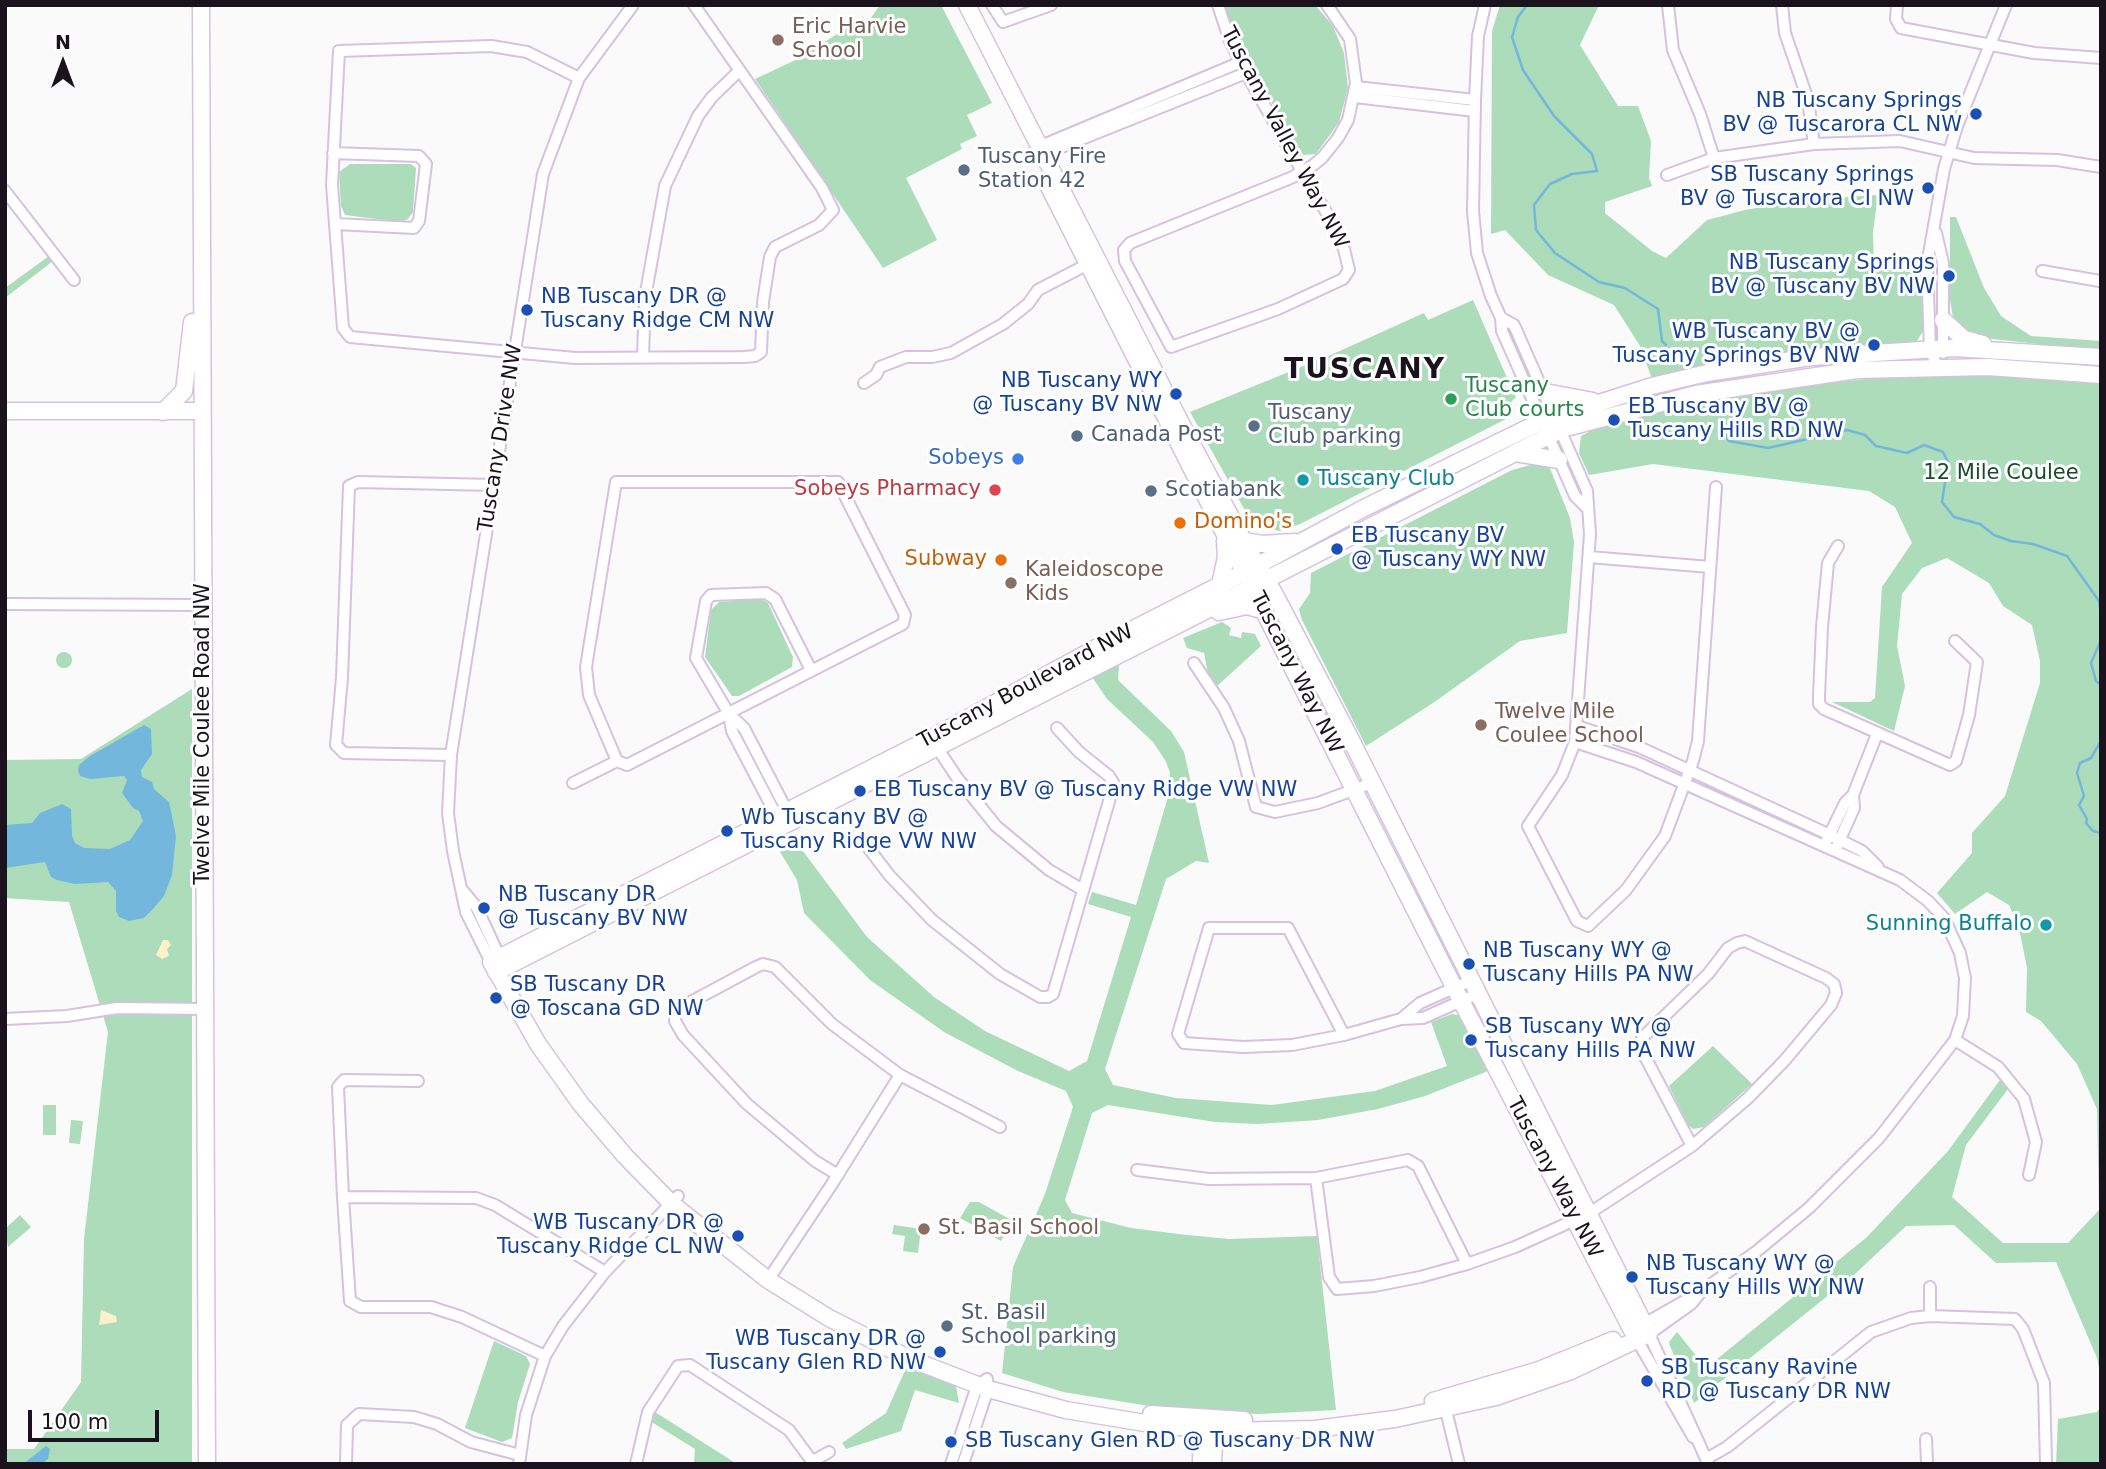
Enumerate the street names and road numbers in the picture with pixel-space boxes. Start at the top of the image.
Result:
street label: Tuscany Valley Way NW [1215,23,1353,253]
street label: Tuscany Drive NW [474,342,528,534]
street label: Twelve Mile Coulee Road NW [191,583,217,885]
street label: Tuscany Way NW [1244,588,1348,758]
street label: Tuscany Boulevard NW [914,620,1138,754]
street label: Tuscany Way NW [1501,1093,1607,1263]

